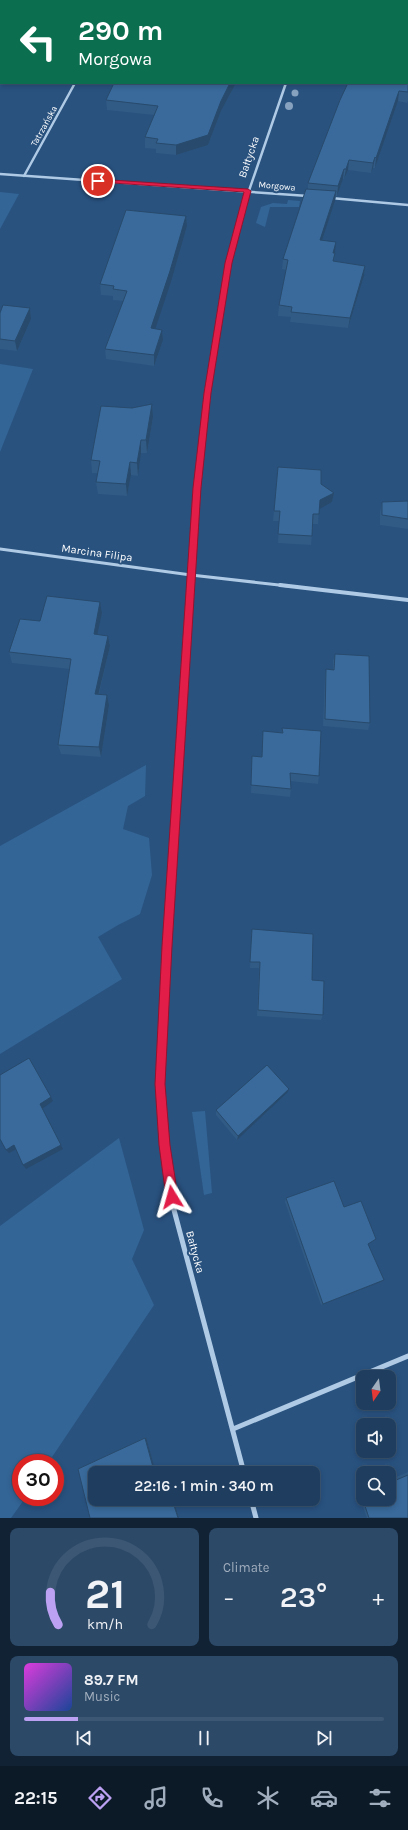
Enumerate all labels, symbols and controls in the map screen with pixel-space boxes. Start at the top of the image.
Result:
text: 290 m [78,14,163,47]
icon: left [12,16,64,68]
text: Morgowa [78,48,152,70]
street label: Tatrzańska [29,104,59,148]
street label: Bałtycka [236,134,262,180]
pin [81,164,115,198]
icon: arrive [87,170,109,192]
street label: Morgowa [258,179,296,193]
street label: Marcina Filipa [61,542,133,564]
position arrow [151,1176,193,1218]
street label: Bałtycka [183,1229,207,1275]
north arrow [356,1370,396,1410]
map controls [356,1370,396,1506]
button: sound [356,1418,396,1458]
speed limit sign: 30 [12,1454,64,1506]
button: search [356,1466,396,1506]
text: 22:16 · 1 min · 340 m [134,1477,274,1495]
text: Climate [223,1560,269,1575]
text: 21 [85,1570,125,1618]
text: 23° [280,1579,327,1615]
text: − [223,1585,235,1611]
text: + [372,1585,384,1611]
text: km/h [86,1616,123,1633]
text: 89.7 FM [84,1671,139,1689]
text: Music [84,1689,120,1704]
icon: previous [73,1727,95,1749]
icon: pause [193,1727,215,1749]
icon: next [313,1727,335,1749]
icon: directions [86,1784,114,1812]
icon: music [142,1784,170,1812]
icon: phone [198,1784,226,1812]
icon: climate [254,1784,282,1812]
icon: car [310,1784,338,1812]
icon: filters [366,1784,394,1812]
text: 22:15 [14,1787,58,1809]

